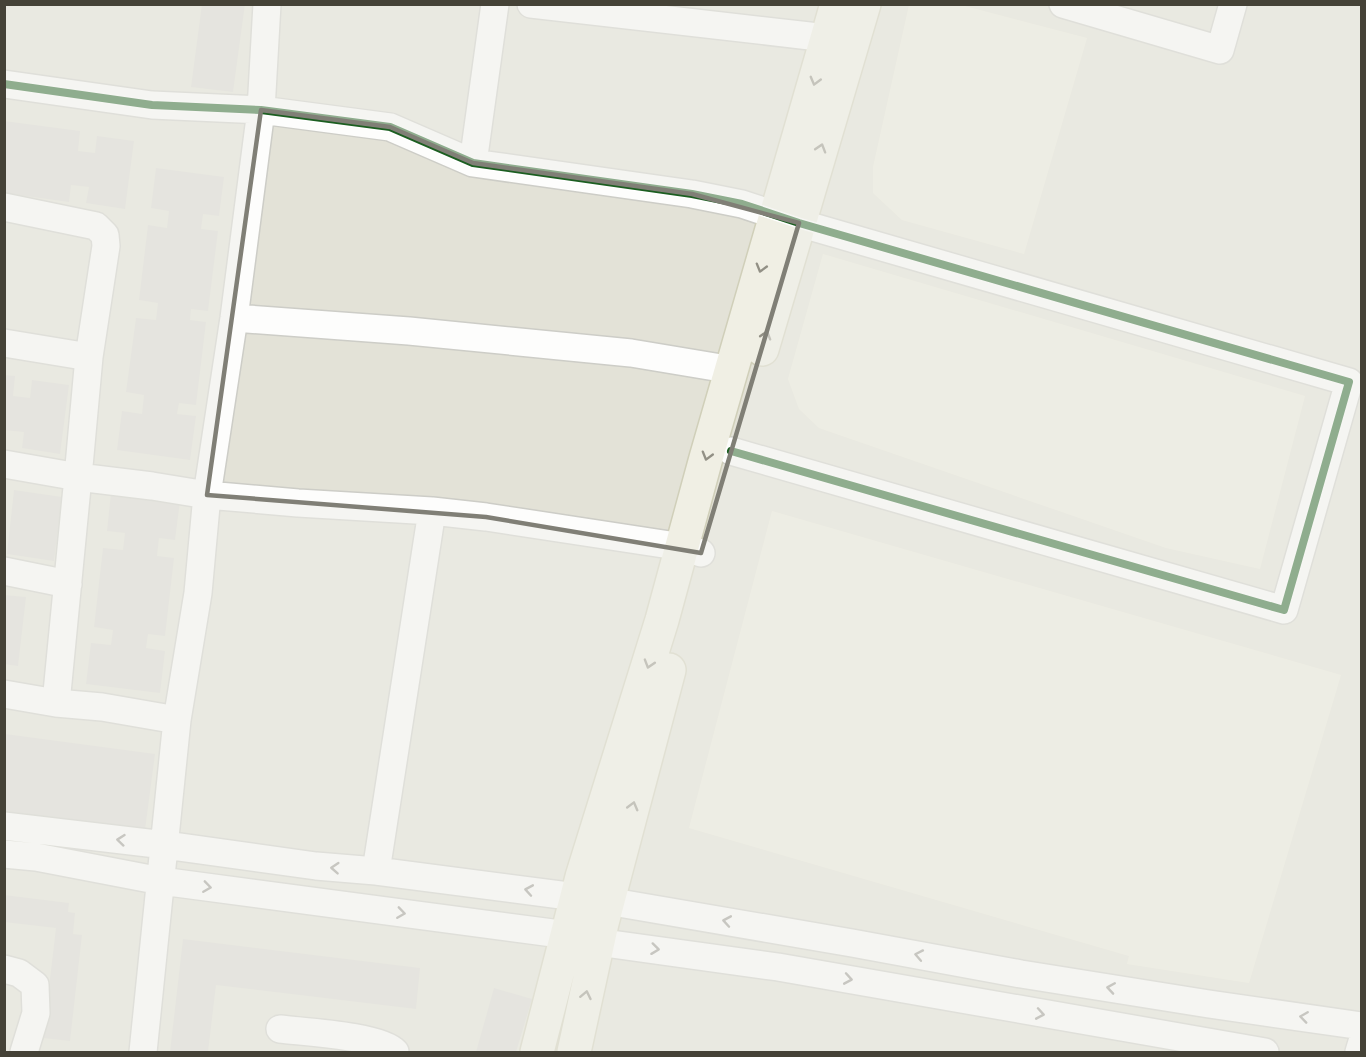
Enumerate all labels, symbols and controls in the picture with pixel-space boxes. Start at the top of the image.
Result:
one-way arrow [810,76,823,86]
one-way arrow [814,144,826,154]
one-way arrow [756,262,768,273]
one-way arrow [759,330,771,341]
one-way arrow [702,450,714,461]
one-way arrow [644,658,656,669]
one-way arrow [625,801,638,811]
one-way arrow [116,834,126,846]
one-way arrow [331,861,340,874]
one-way arrow [203,880,212,892]
one-way arrow [524,885,533,897]
one-way arrow [396,906,405,918]
one-way arrow [722,916,731,928]
one-way arrow [651,943,660,955]
one-way arrow [914,949,924,962]
one-way arrow [843,973,853,985]
one-way arrow [1106,983,1115,995]
one-way arrow [579,990,592,1000]
one-way arrow [1035,1007,1045,1020]
one-way arrow [1299,1012,1308,1024]

